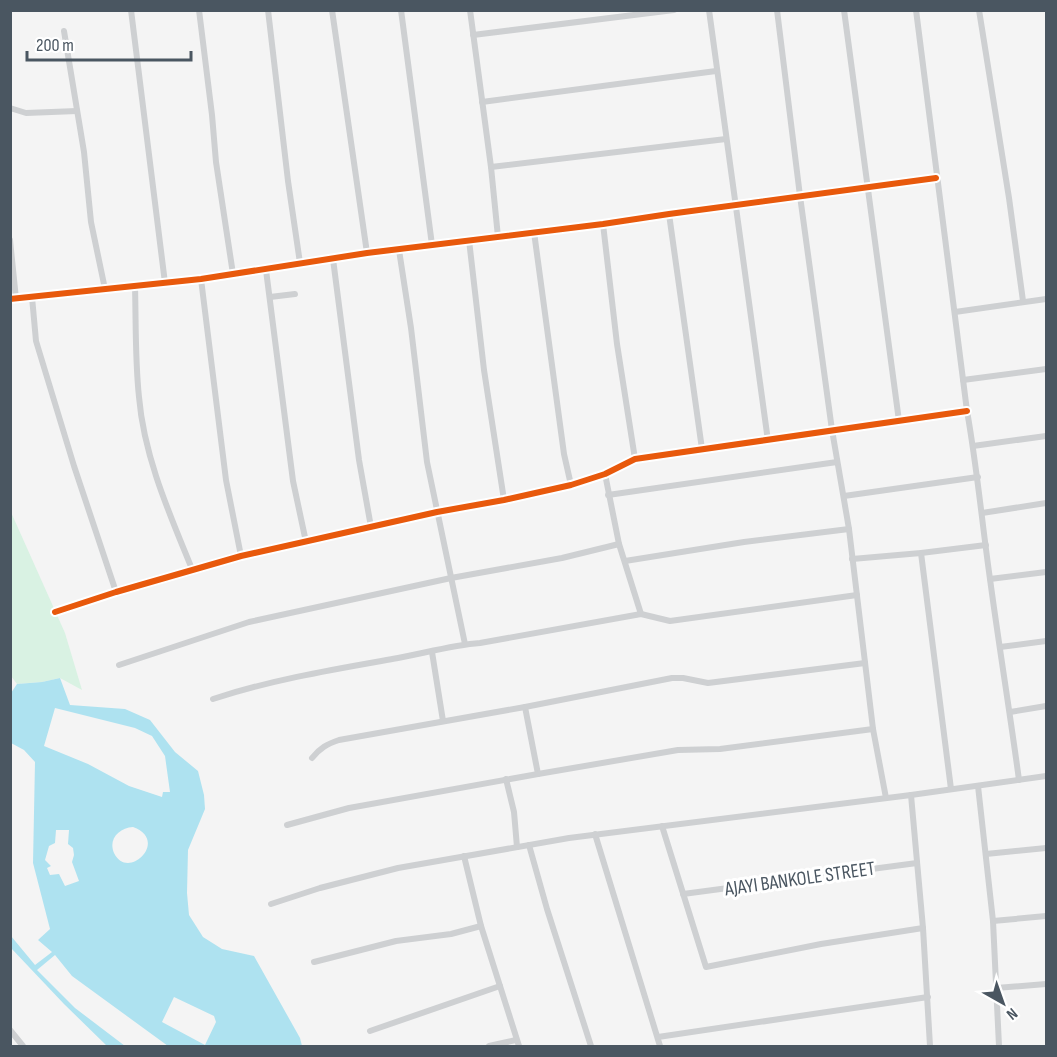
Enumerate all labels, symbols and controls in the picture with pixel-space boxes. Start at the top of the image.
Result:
scale bar [27,24,190,62]
text: 200 m [36,35,74,56]
street label: AJAYI BANKOLE STREET [722,857,877,902]
north arrow [973,973,1033,1033]
text: N [1002,1003,1021,1023]

